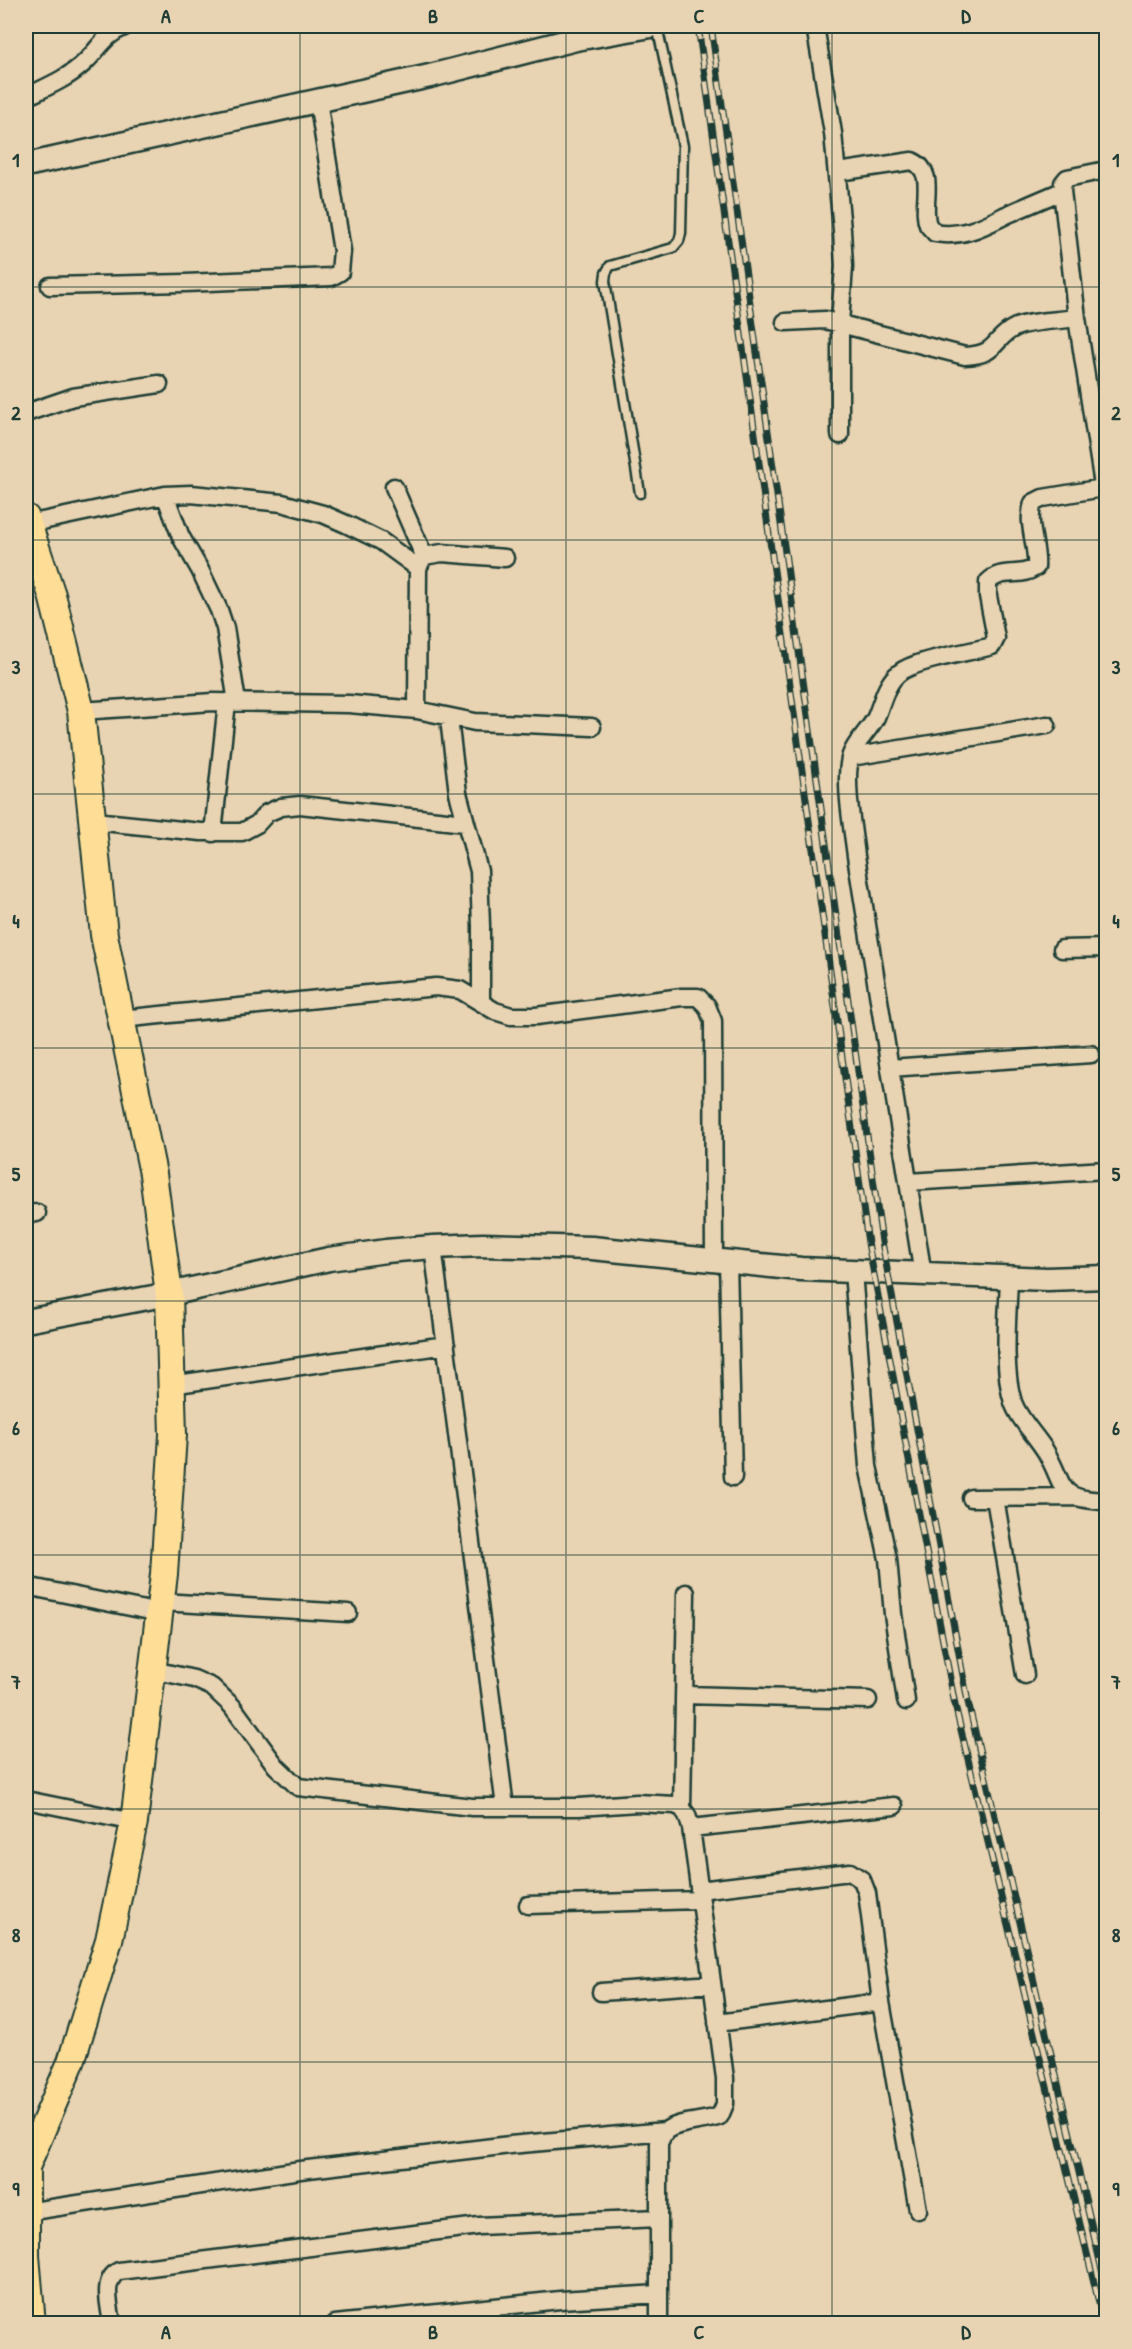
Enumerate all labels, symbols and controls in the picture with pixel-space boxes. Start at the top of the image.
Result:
text: A [161,2,171,29]
text: B [428,2,438,29]
text: C [694,2,705,29]
text: D [961,2,971,29]
text: 1 [12,146,20,173]
text: 1 [1112,146,1120,173]
text: 2 [11,399,21,426]
text: 2 [1111,399,1121,426]
text: 3 [12,653,21,680]
text: 3 [1112,653,1121,680]
text: 4 [12,907,20,934]
text: 4 [1112,907,1120,934]
text: 5 [12,1160,21,1187]
text: 5 [1112,1160,1121,1187]
text: 6 [12,1414,20,1441]
text: 6 [1112,1414,1120,1441]
text: 7 [10,1668,21,1695]
text: 7 [1110,1668,1121,1695]
text: 8 [12,1921,21,1948]
text: 8 [1112,1921,1121,1948]
text: 9 [12,2175,20,2202]
text: 9 [1112,2175,1120,2202]
text: A [161,2318,171,2345]
text: B [428,2318,438,2345]
text: C [694,2318,705,2345]
text: D [961,2318,971,2345]

